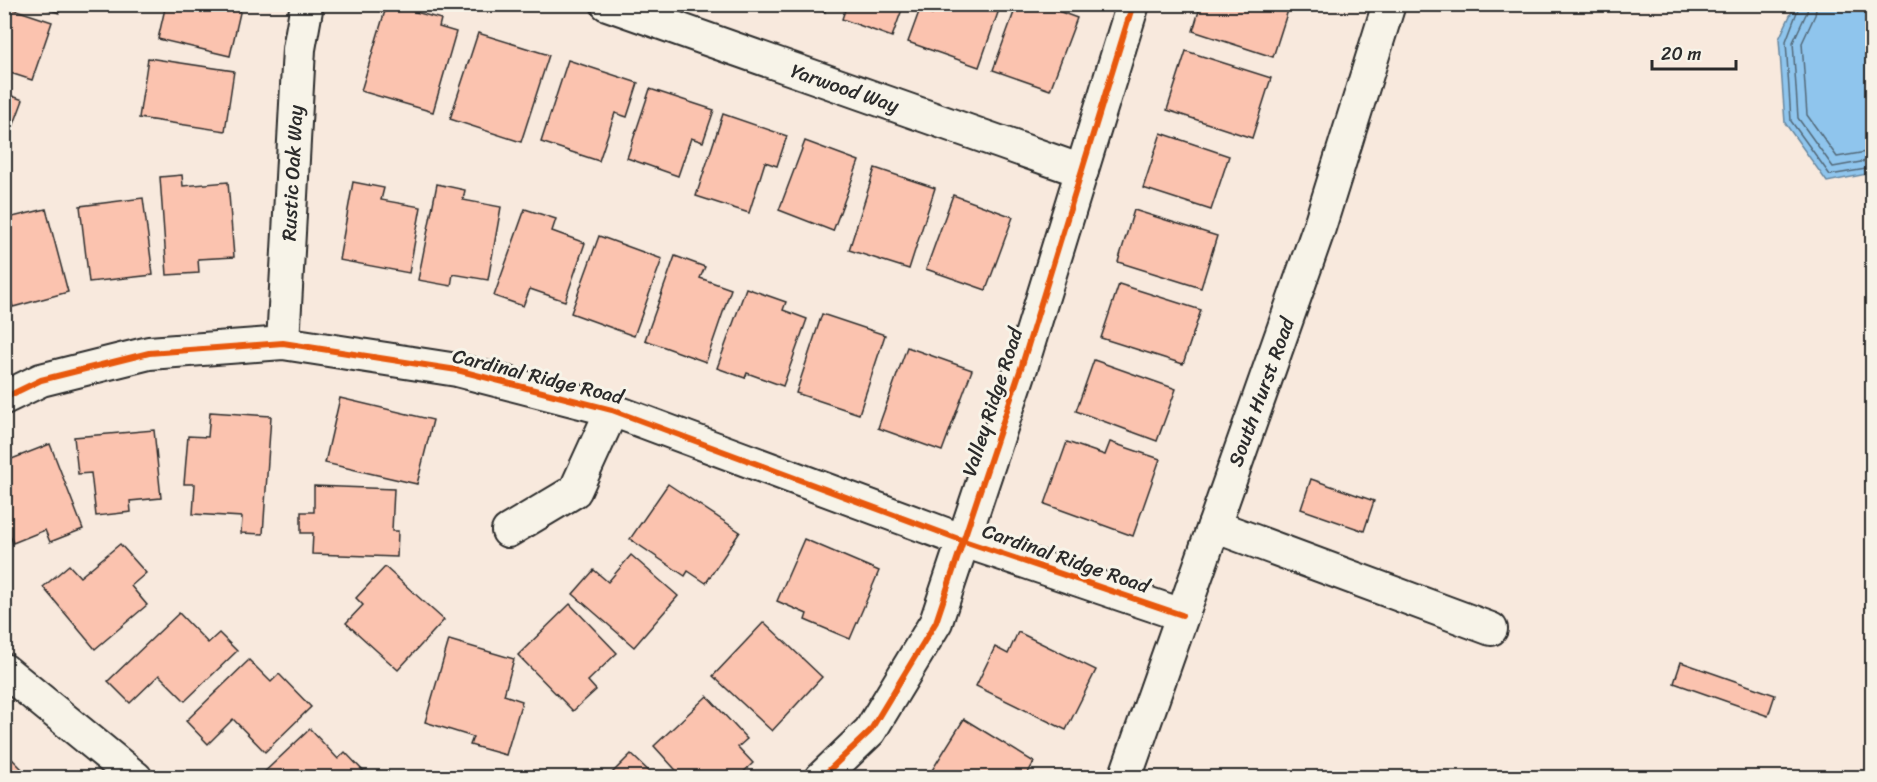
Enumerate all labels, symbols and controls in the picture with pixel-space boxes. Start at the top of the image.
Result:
scale bar [1652,33,1736,71]
text: 20 m [1661,38,1701,70]
street label: Yarwood Way [786,54,904,124]
street label: Rustic Oak Way [271,104,314,242]
street label: South Hurst Road [1218,311,1305,472]
street label: Valley Ridge Road [952,322,1033,481]
street label: Cardinal Ridge Road [449,338,628,415]
street label: Cardinal Ridge Road [977,513,1156,604]

